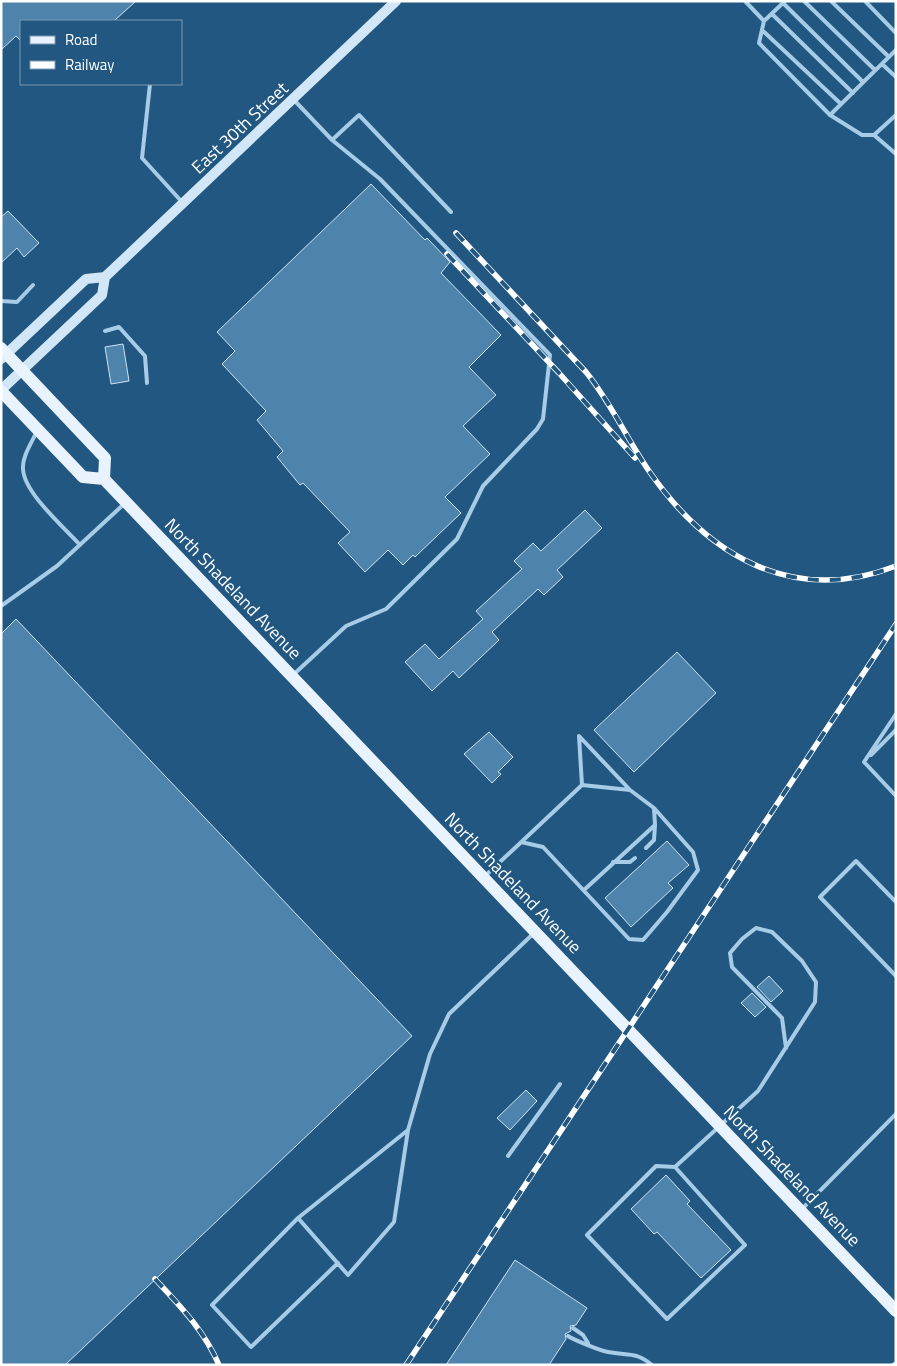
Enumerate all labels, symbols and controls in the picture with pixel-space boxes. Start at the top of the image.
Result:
legend [20,20,182,85]
text: Road [65,28,97,51]
text: Railway [65,53,115,76]
street label: East 30th Street [185,75,295,180]
street label: North Shadeland Avenue [159,512,308,665]
street label: North Shadeland Avenue [439,806,588,959]
street label: North Shadeland Avenue [718,1099,867,1252]

